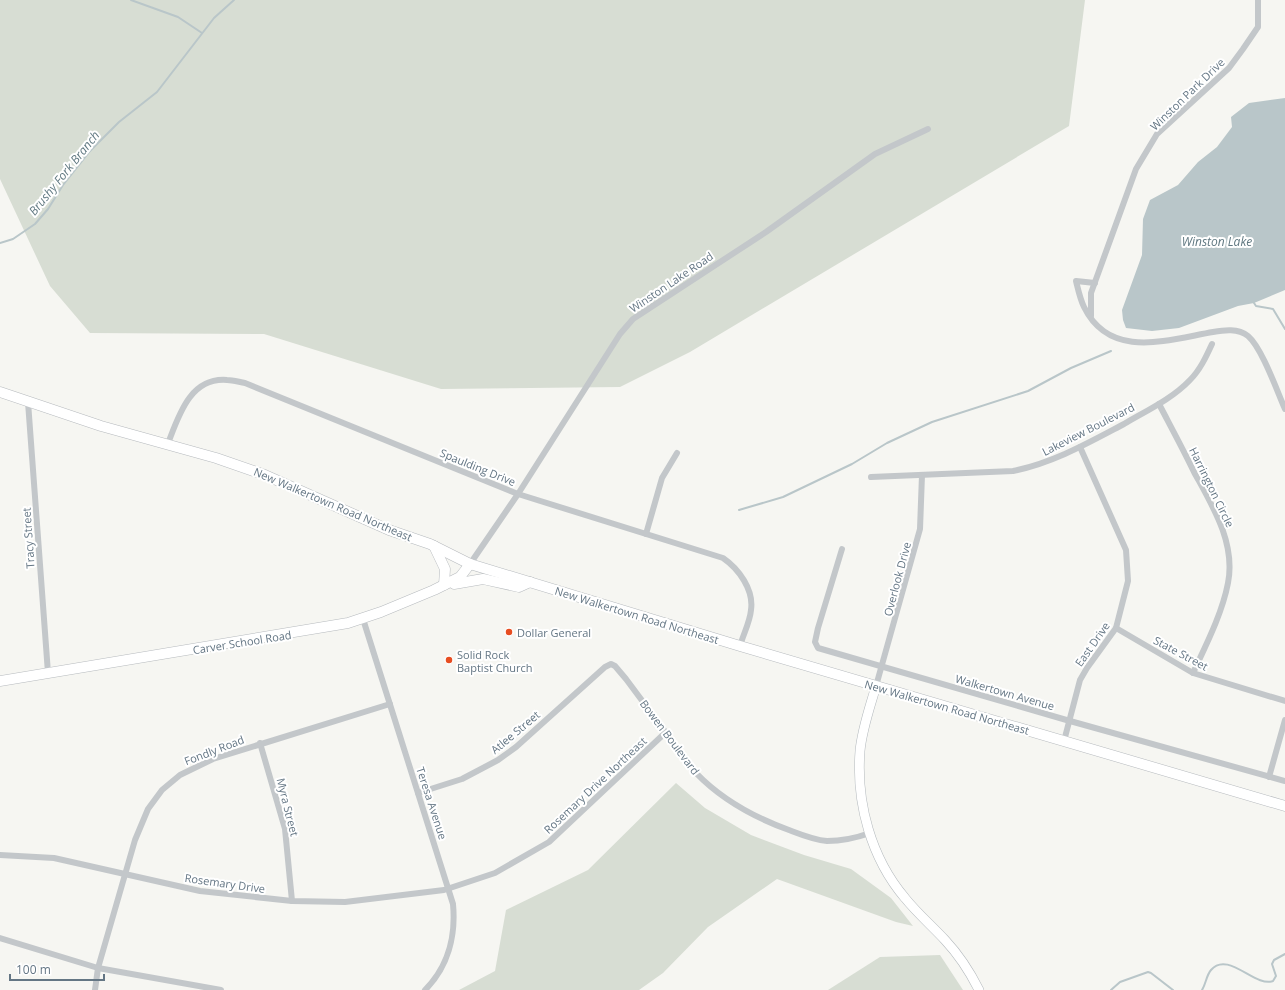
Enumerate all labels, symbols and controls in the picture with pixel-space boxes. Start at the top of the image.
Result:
street label: Winston Park Drive [1147,55,1227,133]
water label: Brushy Fork Branch [25,127,103,219]
water label: Winston Lake [1182,233,1252,250]
street label: Winston Lake Road [626,248,716,316]
street label: Lakeview Boulevard [1039,399,1137,459]
street label: Harrington Circle [1186,444,1238,530]
street label: Spaulding Drive [438,445,518,489]
street label: New Walkertown Road Northeast [252,464,415,544]
street label: Tracy Street [18,507,38,569]
street label: Overlook Drive [880,540,914,618]
street label: New Walkertown Road Northeast [553,583,721,647]
street label: East Drive [1071,619,1113,669]
place label: Dollar General [517,625,591,640]
street label: Carver School Road [192,627,292,657]
marker: Dollar General [504,627,514,637]
street label: State Street [1151,632,1211,674]
place label: Solid Rock Baptist Church [457,647,533,675]
marker: Solid Rock Baptist Church [444,655,454,665]
street label: Walkertown Avenue [954,671,1056,713]
street label: New Walkertown Road Northeast [863,676,1031,738]
street label: Bowen Boulevard [637,696,703,778]
street label: Atlee Street [487,707,543,757]
street label: Fondly Road [182,732,246,768]
street label: Rosemary Drive Northeast [540,733,650,837]
street label: Teresa Avenue [413,765,451,841]
street label: Myra Street [274,776,303,838]
street label: Rosemary Drive [184,870,266,896]
scale bar [10,956,104,982]
text: 100 m [16,961,51,978]

